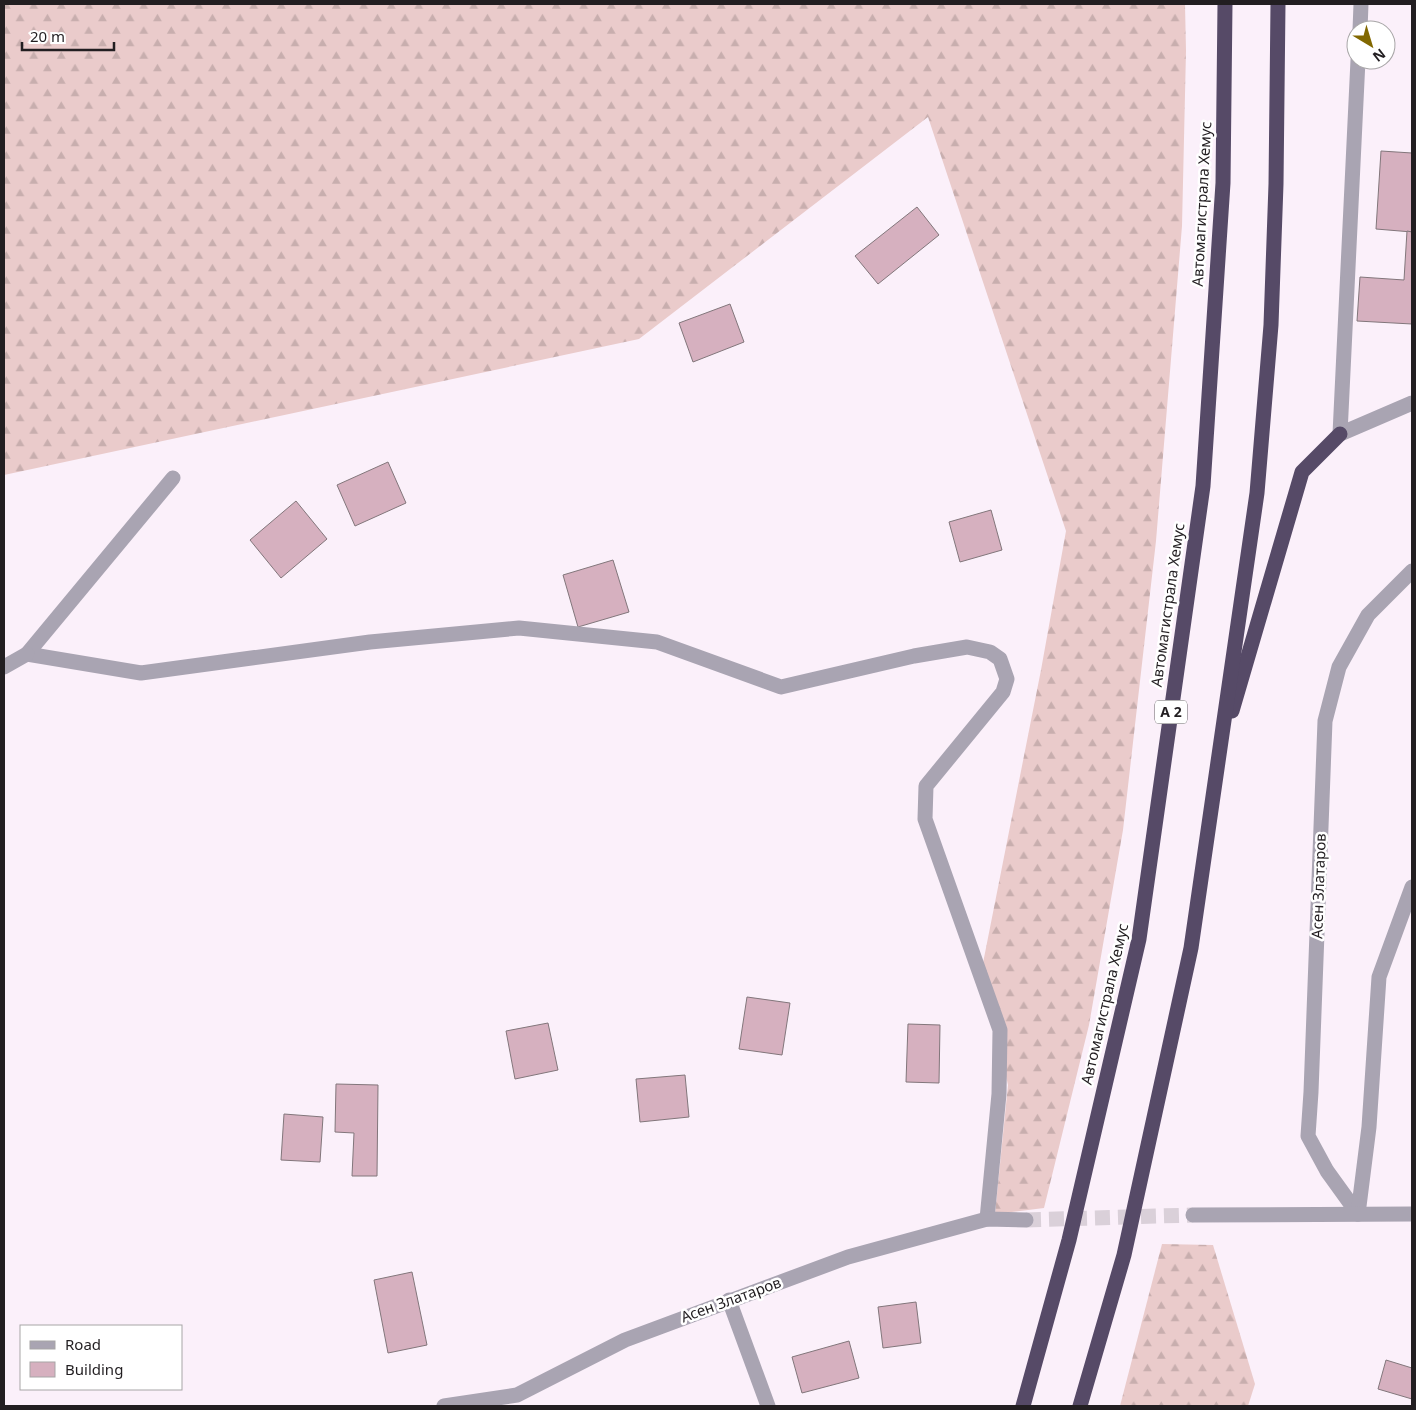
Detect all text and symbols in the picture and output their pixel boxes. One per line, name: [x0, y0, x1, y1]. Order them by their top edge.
scale bar: [22, 20, 115, 52]
north arrow: [1346, 20, 1396, 70]
text: 20 m: [30, 26, 65, 46]
text: N: [1369, 45, 1390, 67]
street label: Автомагистрала Хемус: [1187, 121, 1215, 287]
street label: Автомагистрала Хемус: [1146, 522, 1188, 688]
road number: A 2: [1155, 700, 1187, 724]
street label: Асен Златаров: [1306, 833, 1330, 939]
street label: Автомагистрала Хемус: [1076, 921, 1132, 1086]
street label: Асен Златаров: [678, 1272, 784, 1326]
legend: [20, 1325, 182, 1390]
text: Road: [65, 1334, 101, 1354]
text: Building: [65, 1359, 123, 1379]

